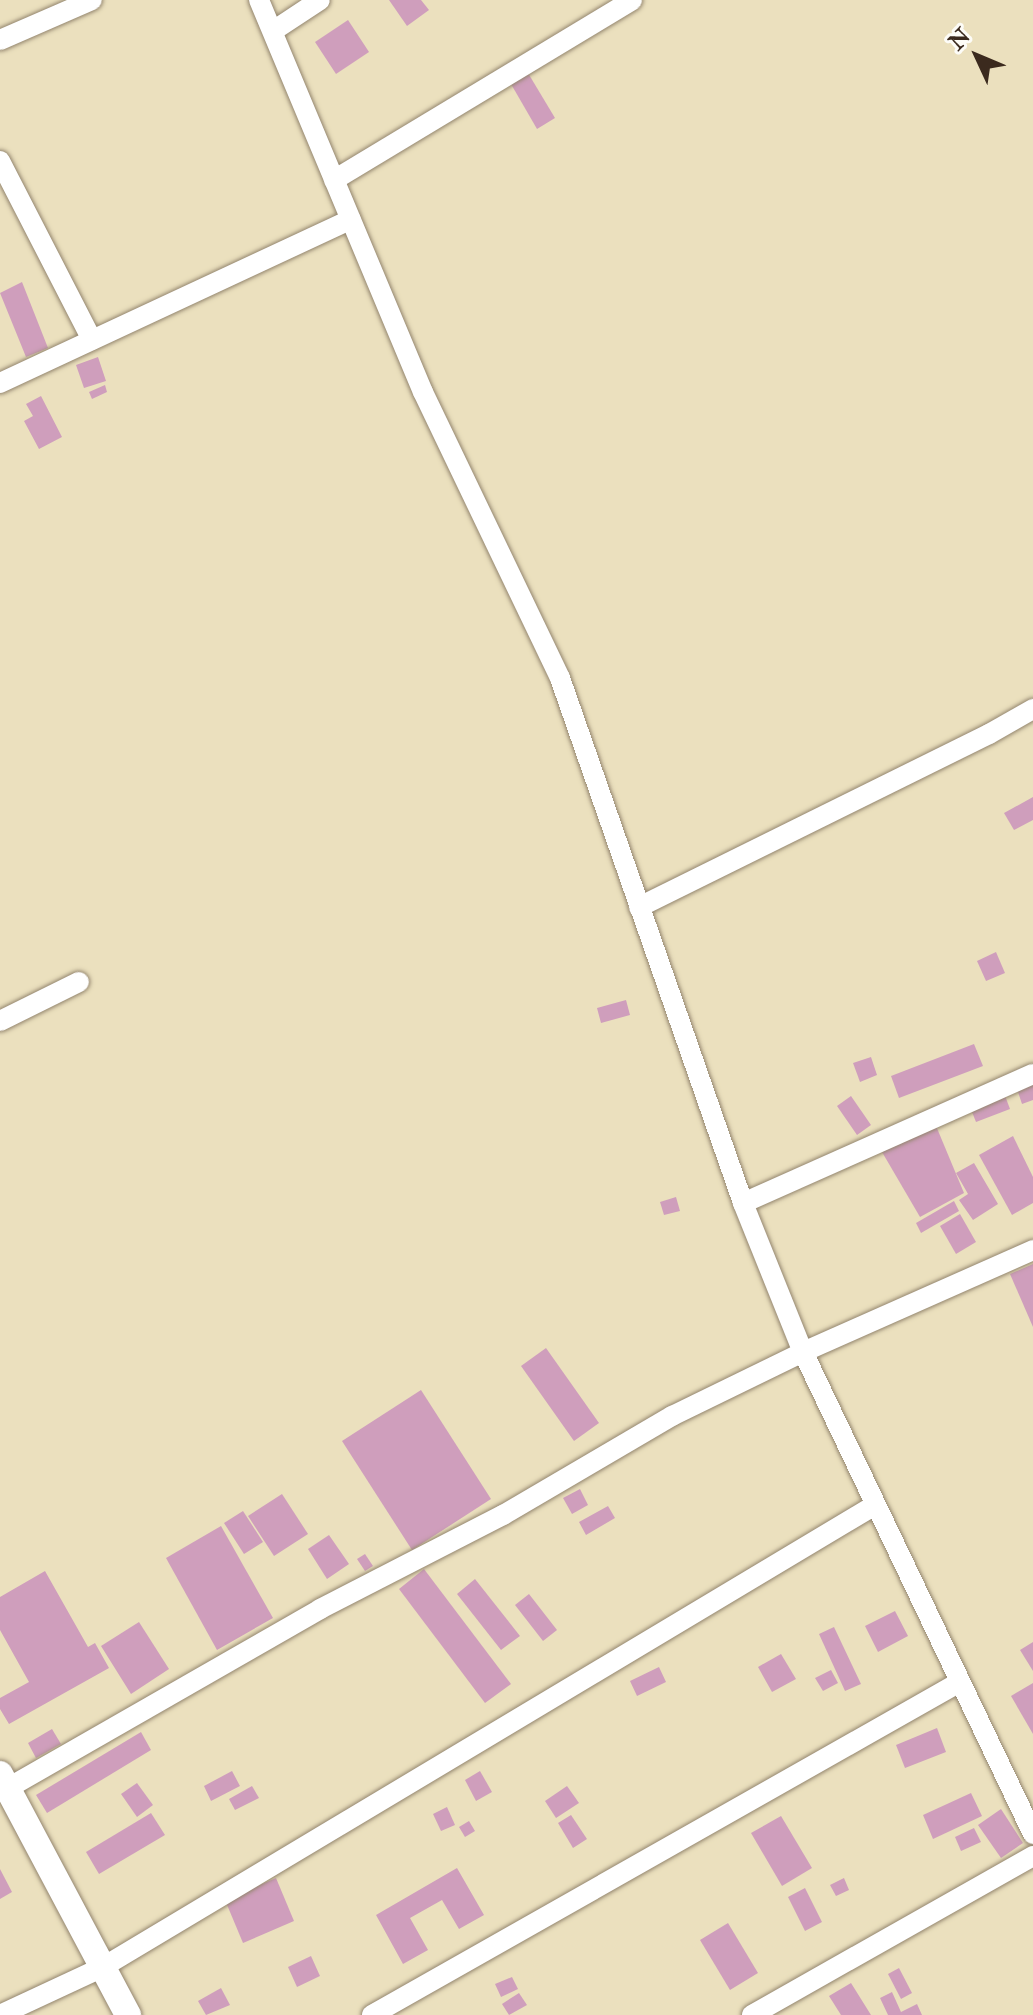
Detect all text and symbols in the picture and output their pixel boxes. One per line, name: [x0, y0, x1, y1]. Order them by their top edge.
north arrow: [937, 16, 1017, 96]
text: N: [943, 23, 977, 56]

